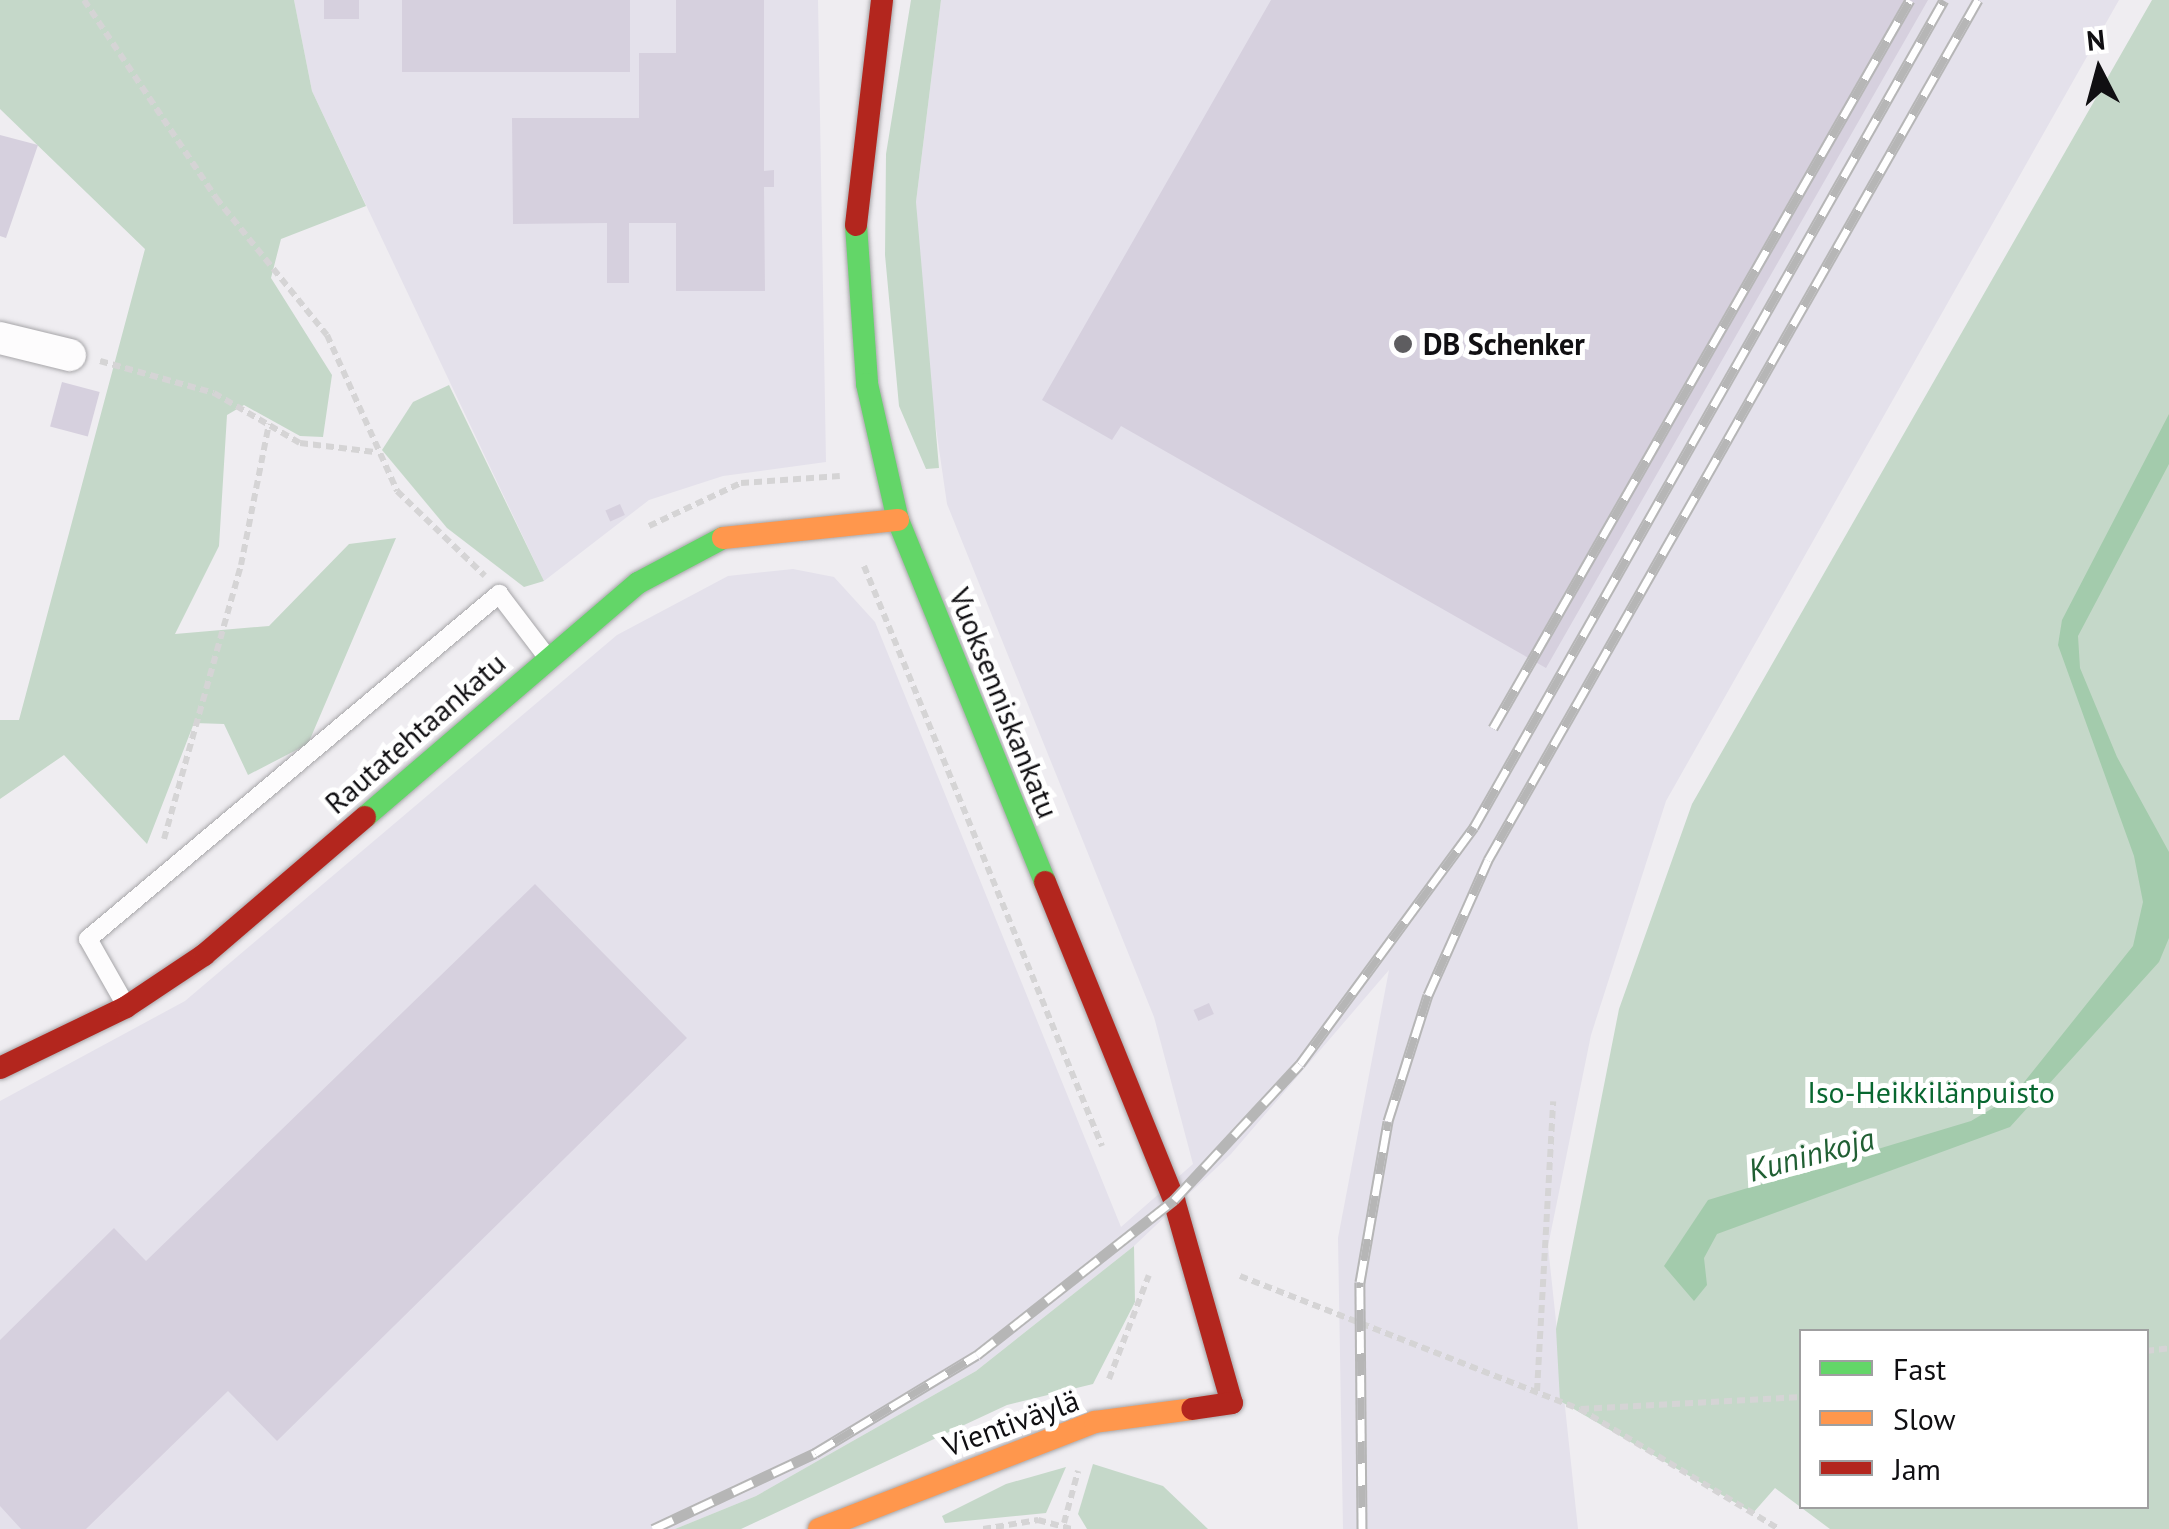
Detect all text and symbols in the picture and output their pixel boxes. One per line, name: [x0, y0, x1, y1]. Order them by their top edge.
north arrow: [2049, 20, 2149, 120]
text: N: [2085, 20, 2107, 59]
place label: DB Schenker: [1423, 326, 1585, 362]
marker: DB Schenker: [1392, 333, 1414, 355]
street label: Vuoksenniskankatu: [941, 583, 1067, 823]
street label: Rautatehtaankatu: [318, 645, 512, 821]
park label: Iso-Heikkilänpuisto: [1807, 1074, 2055, 1110]
water label: Kuninkoja: [1744, 1119, 1878, 1189]
legend: [1799, 1329, 2149, 1509]
text: Fast: [1893, 1349, 1946, 1388]
street label: Vientiväylä: [938, 1382, 1084, 1464]
text: Slow: [1893, 1399, 1956, 1438]
text: Jam: [1893, 1449, 1941, 1488]

